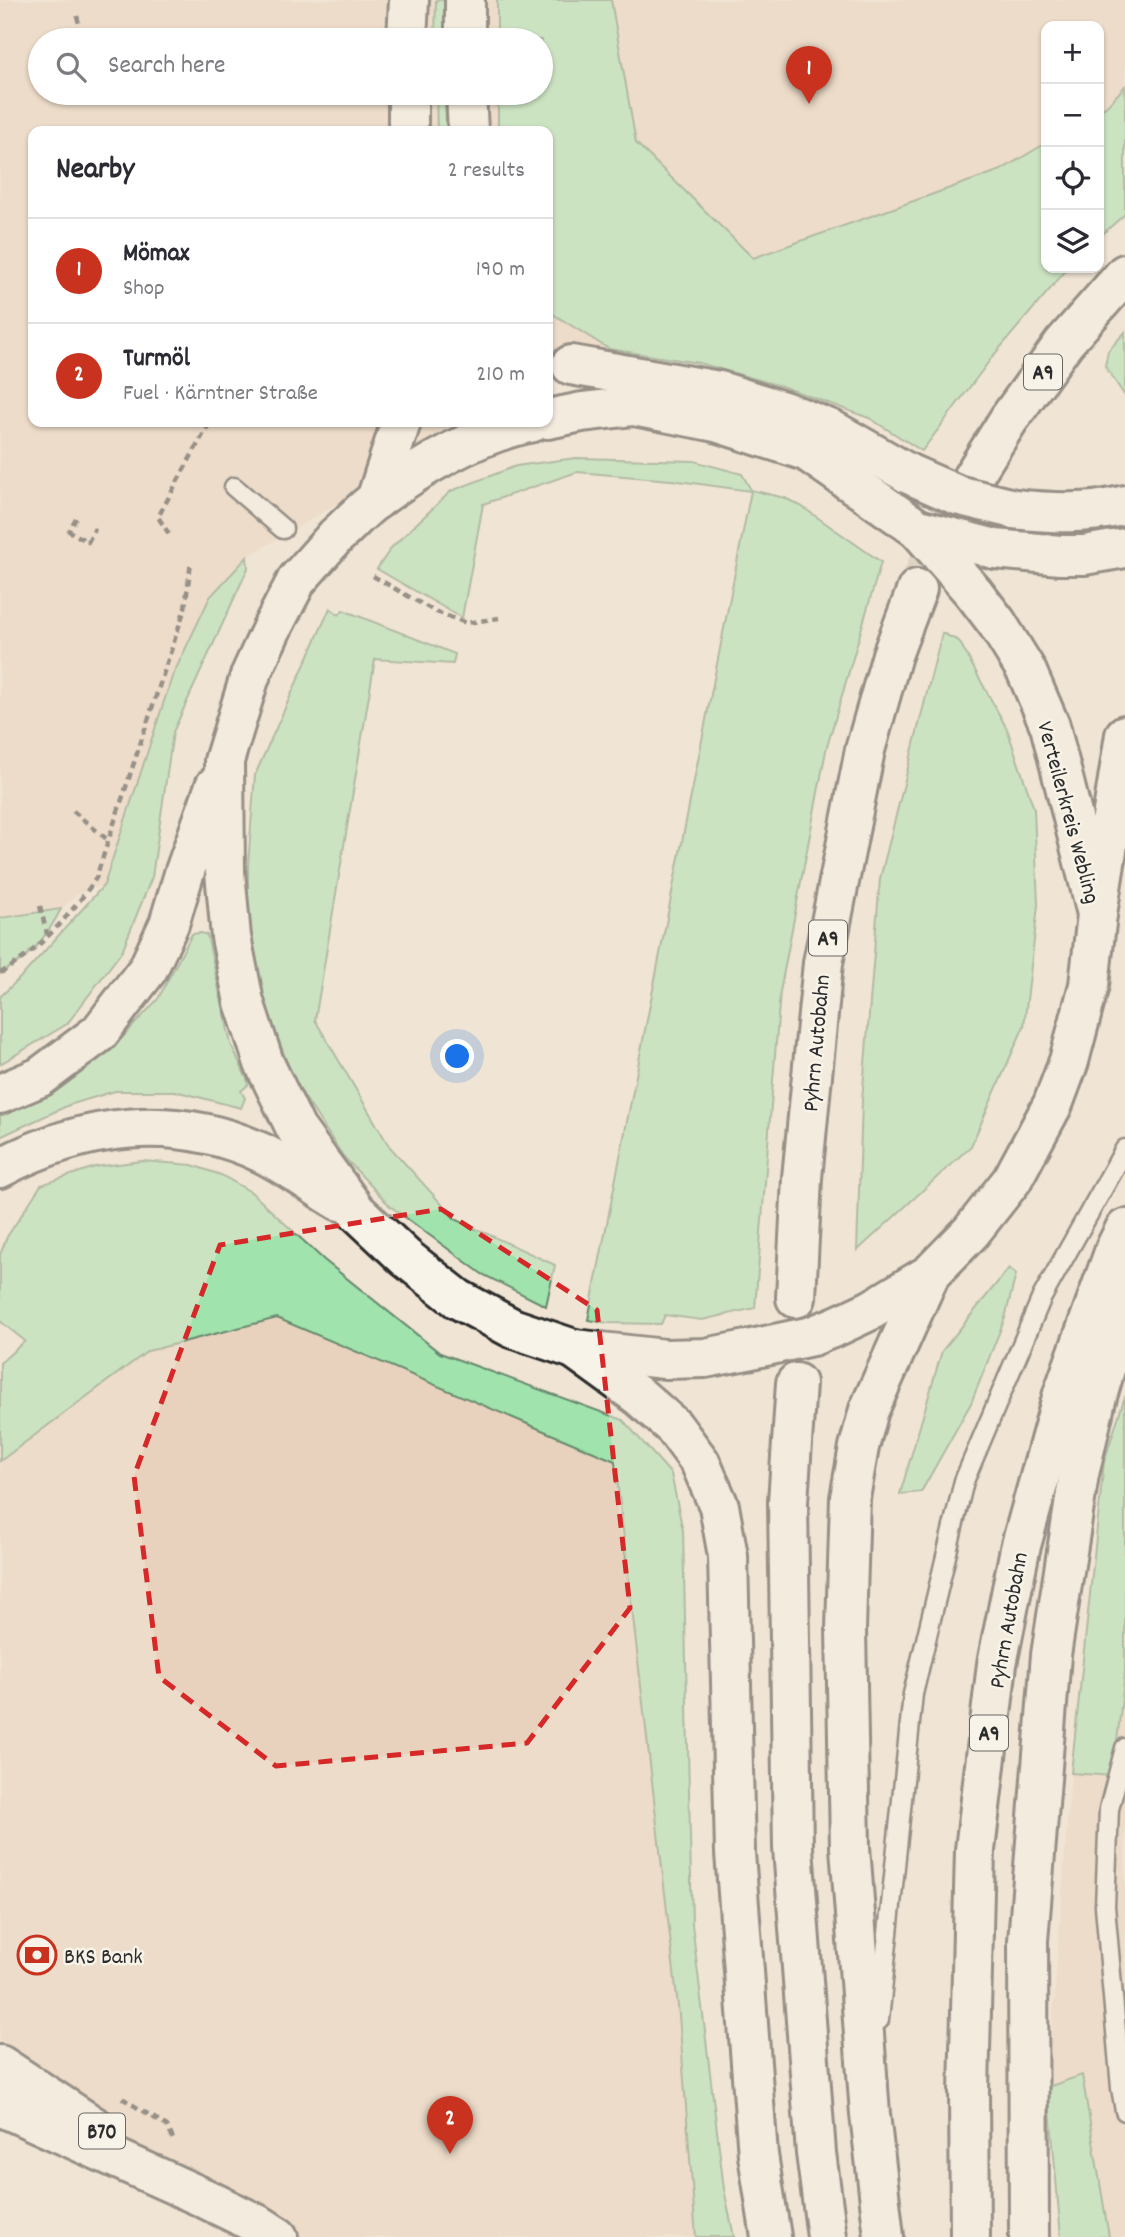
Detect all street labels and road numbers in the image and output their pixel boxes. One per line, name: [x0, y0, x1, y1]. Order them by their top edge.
road number: A9: [1024, 354, 1062, 390]
street label: Verteilerkreis Webling: [1026, 718, 1107, 908]
road number: A9: [809, 920, 847, 956]
street label: Pyhrn Autobahn: [796, 973, 841, 1113]
street label: Pyhrn Autobahn: [982, 1550, 1039, 1691]
road number: A9: [970, 1716, 1008, 1750]
road number: B70: [79, 2114, 125, 2148]

